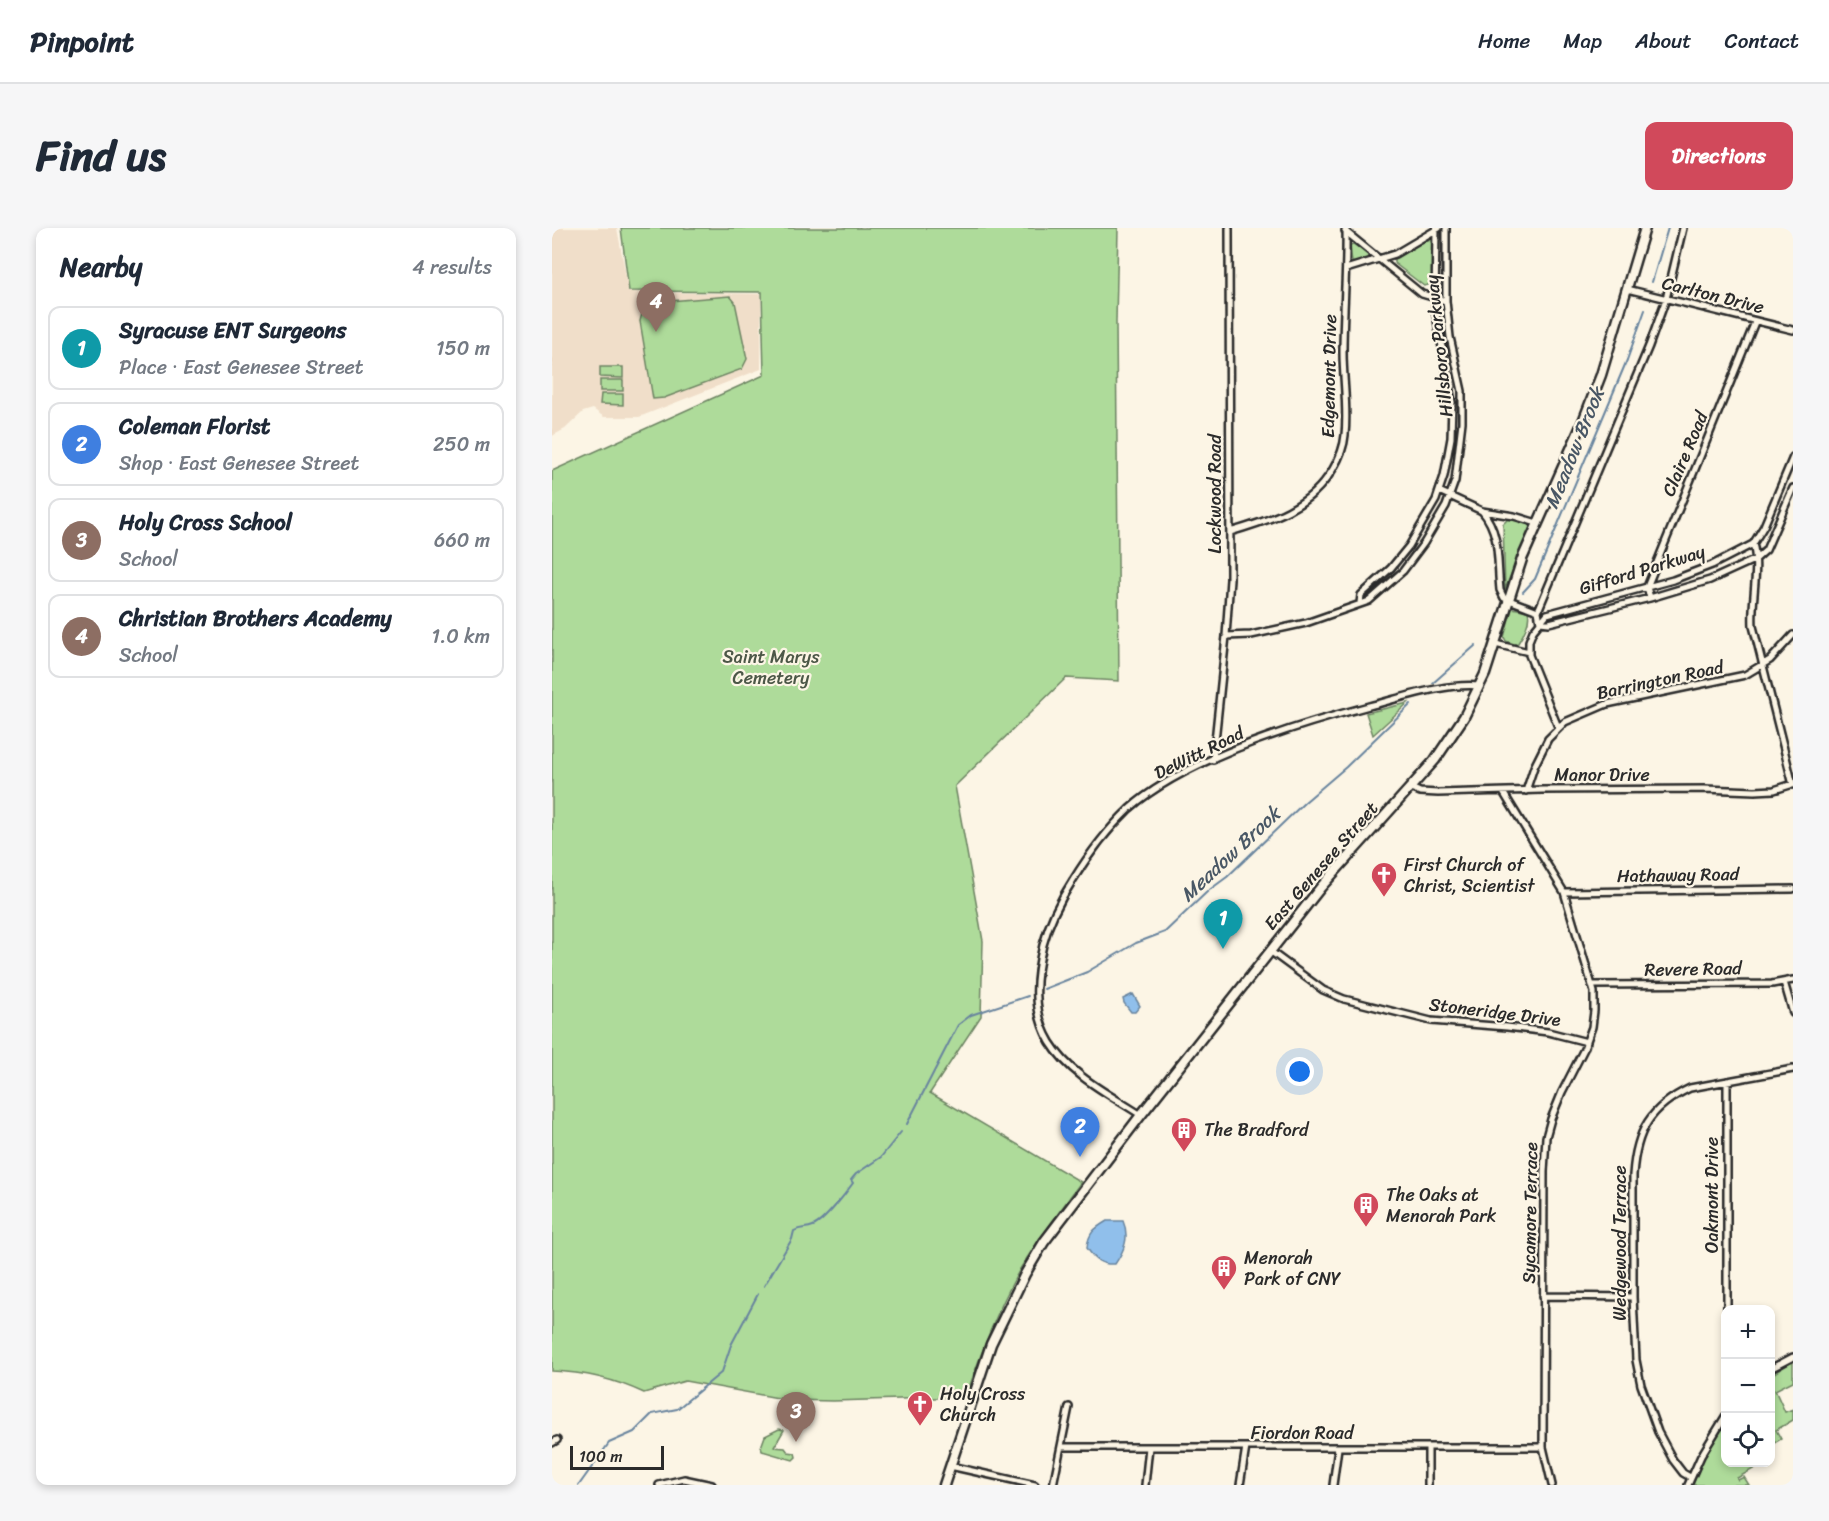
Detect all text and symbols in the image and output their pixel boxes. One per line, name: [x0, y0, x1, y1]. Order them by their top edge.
text: Pinpoint: [30, 17, 134, 66]
text: Home: [1478, 22, 1530, 60]
text: Map: [1563, 22, 1602, 60]
text: About: [1635, 22, 1692, 60]
text: Contact: [1725, 22, 1799, 60]
text: Find us: [36, 119, 166, 193]
button: Directions: [1645, 122, 1793, 190]
text: Nearby: [60, 244, 142, 290]
text: 4 results: [412, 250, 492, 285]
street label: Carlton Drive: [1659, 267, 1767, 323]
street label: Hillsboro Parkway: [1416, 272, 1462, 419]
pin: 4: [636, 282, 676, 332]
text: Syracuse ENT Surgeons: [119, 311, 346, 350]
street label: Edgemont Drive: [1312, 314, 1346, 438]
text: 1: [77, 331, 86, 366]
text: 150 m: [436, 331, 490, 366]
text: Place · East Genesee Street: [119, 350, 364, 385]
water label: Meadow Brook: [1534, 380, 1616, 514]
street label: Claire Road: [1653, 405, 1718, 502]
text: Coleman Florist: [119, 407, 270, 446]
text: 2: [76, 427, 87, 462]
text: 250 m: [433, 427, 490, 462]
street label: Lockwood Road: [1199, 433, 1231, 554]
text: Shop · East Genesee Street: [119, 446, 359, 481]
text: Holy Cross School: [119, 503, 292, 542]
text: 3: [76, 523, 87, 558]
text: 660 m: [434, 523, 490, 558]
street label: Gifford Parkway: [1575, 535, 1710, 604]
text: School: [119, 542, 178, 577]
text: Christian Brothers Academy: [119, 599, 392, 638]
text: 4: [75, 619, 88, 654]
text: 1.0 km: [432, 619, 490, 654]
text: School: [119, 638, 178, 673]
park label: Saint Marys Cemetery: [723, 641, 820, 694]
street label: Barrington Road: [1594, 651, 1728, 709]
street label: DeWitt Road: [1148, 717, 1251, 789]
street label: Manor Drive: [1554, 759, 1650, 791]
street label: East Genesee Street: [1256, 794, 1386, 938]
water label: Meadow Brook: [1172, 796, 1291, 911]
place label: First Church of Christ, Scientist: [1404, 849, 1535, 902]
street label: Hathaway Road: [1617, 858, 1741, 892]
church icon: First Church of Christ, Scientist: [1369, 860, 1399, 898]
pin: 1: [1204, 900, 1242, 949]
street label: Revere Road: [1644, 952, 1743, 986]
street label: Stoneridge Drive: [1427, 988, 1563, 1036]
your location: [1285, 1057, 1314, 1086]
pin: 2: [1060, 1108, 1100, 1157]
place label: The Bradford: [1204, 1114, 1310, 1146]
building icon: The Bradford: [1169, 1115, 1199, 1153]
street label: Oakmont Drive: [1696, 1137, 1728, 1253]
street label: Sycamore Terrace: [1513, 1142, 1547, 1284]
street label: Wedgewood Terrace: [1604, 1165, 1636, 1321]
place label: The Oaks at Menorah Park: [1386, 1179, 1497, 1232]
building icon: The Oaks at Menorah Park: [1351, 1190, 1381, 1228]
place label: Menorah Park of CNY: [1244, 1242, 1342, 1295]
building icon: Menorah Park of CNY: [1209, 1253, 1239, 1291]
map controls: [1721, 1305, 1775, 1467]
button: +: [1721, 1305, 1775, 1359]
button: −: [1721, 1359, 1775, 1413]
place label: Holy Cross Church: [940, 1378, 1026, 1431]
church icon: Holy Cross Church: [905, 1389, 935, 1427]
pin: 3: [776, 1392, 816, 1442]
button: locate: [1721, 1413, 1775, 1467]
street label: Fiordon Road: [1251, 1417, 1355, 1449]
text: 100 m: [579, 1442, 623, 1471]
scale bar: [570, 1443, 664, 1470]

